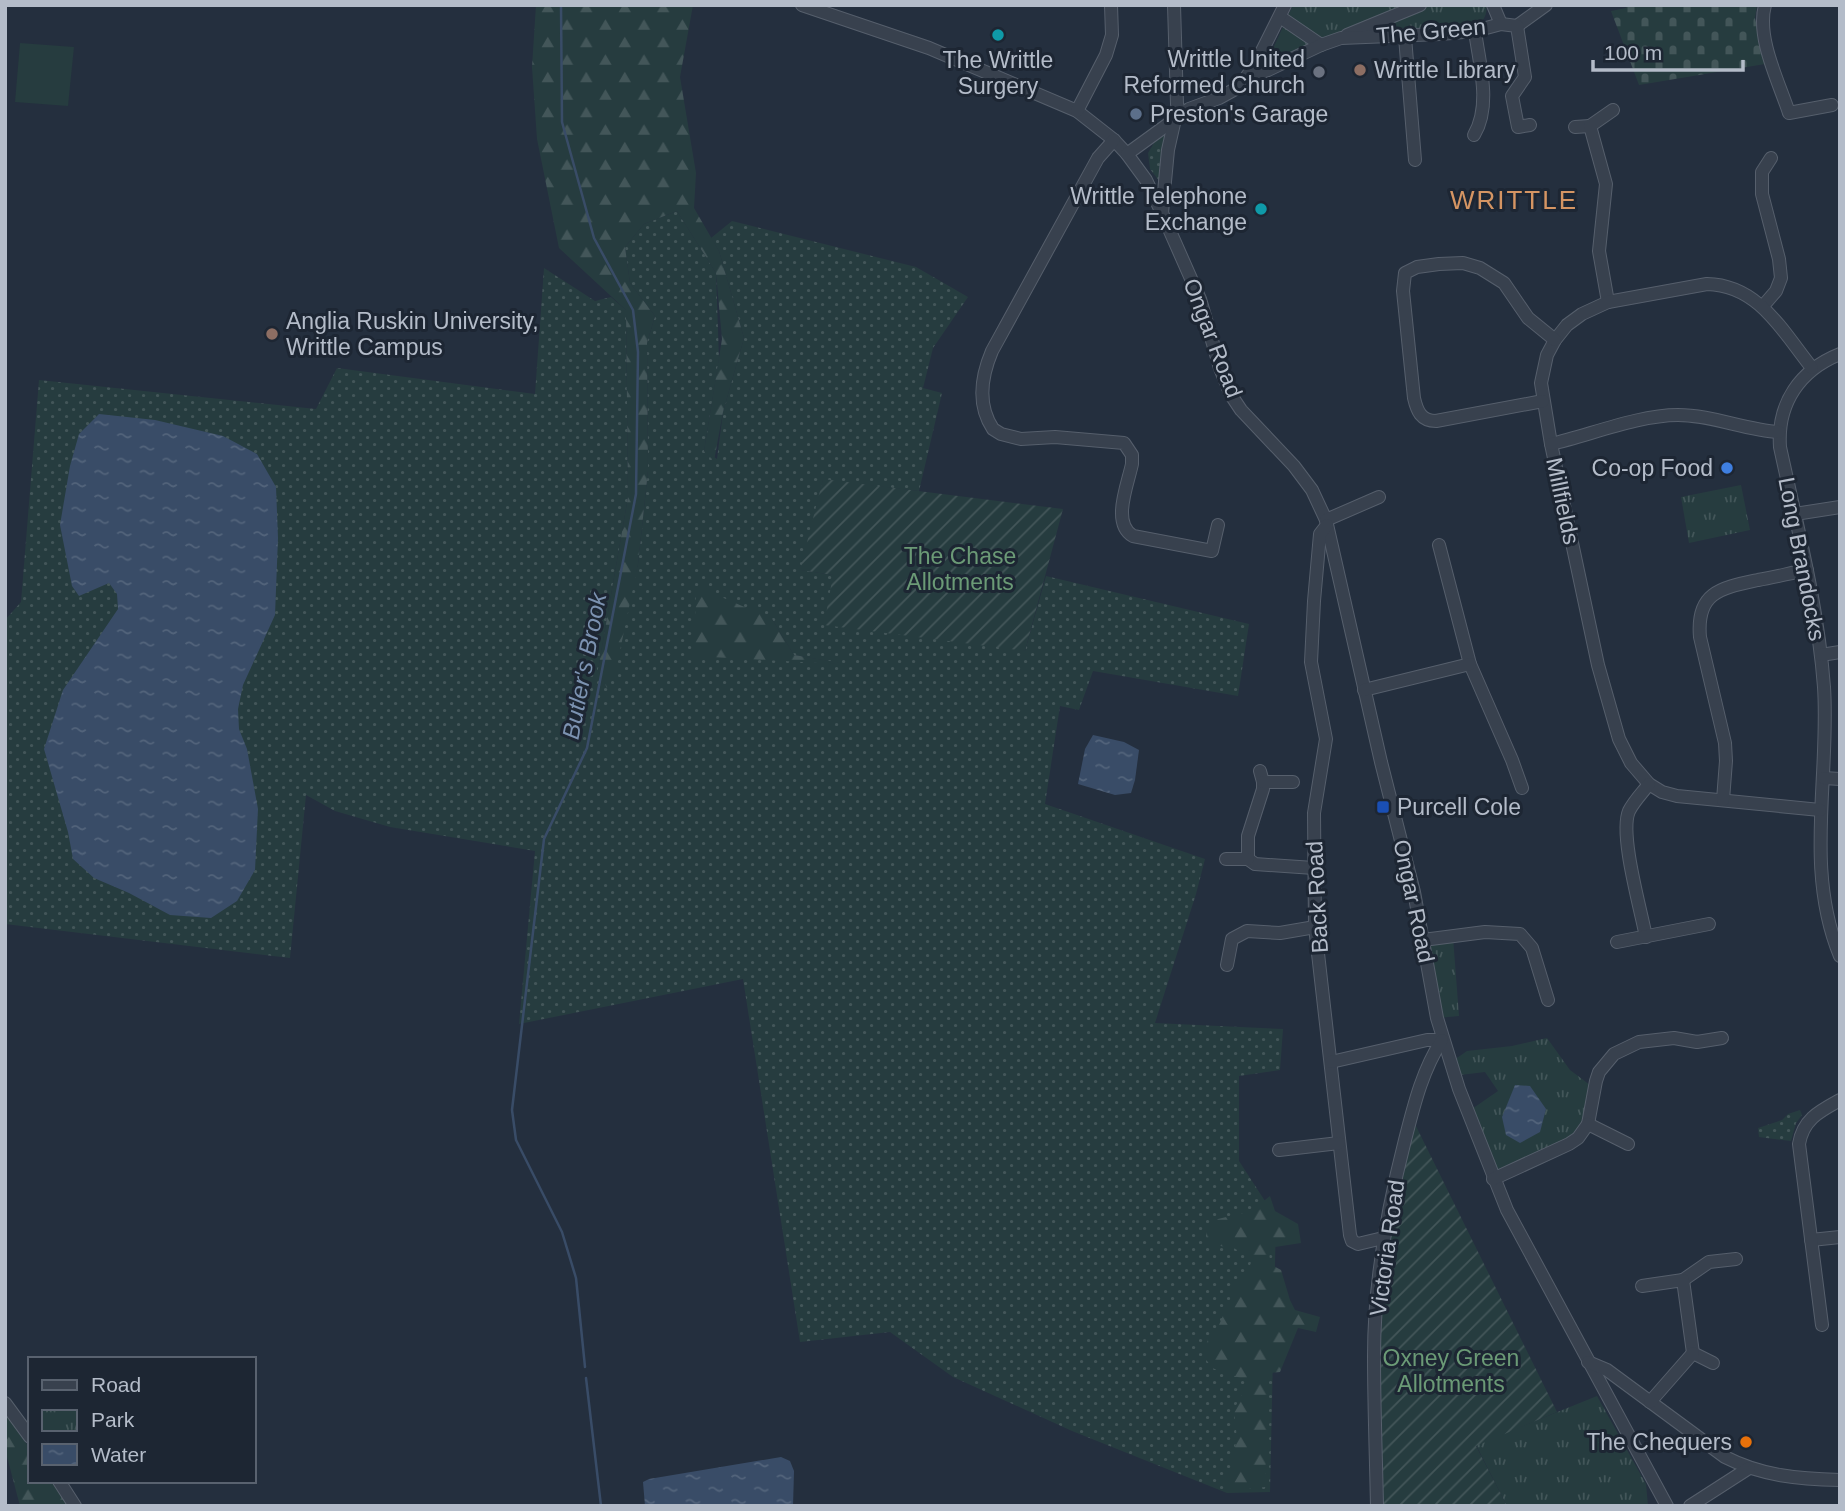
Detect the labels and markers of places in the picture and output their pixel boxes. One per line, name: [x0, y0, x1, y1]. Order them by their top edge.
marker: The Writtle Surgery: [990, 27, 1006, 43]
place label: Writtle United Reformed Church: [1123, 46, 1305, 98]
place label: The Writtle Surgery: [943, 47, 1053, 99]
place label: Writtle Library: [1374, 57, 1516, 83]
marker: Writtle Library: [1352, 62, 1368, 78]
marker: Writtle United Reformed Church: [1311, 64, 1327, 80]
place label: Preston's Garage: [1150, 101, 1328, 127]
marker: Preston's Garage: [1128, 106, 1144, 122]
place label: Writtle Telephone Exchange: [1070, 183, 1247, 235]
marker: Writtle Telephone Exchange: [1253, 201, 1269, 217]
place label: Anglia Ruskin University, Writtle Campus: [286, 308, 539, 360]
marker: Anglia Ruskin University, Writtle Campus: [264, 326, 280, 342]
place label: Co-op Food: [1592, 455, 1713, 481]
marker: Co-op Food: [1719, 460, 1735, 476]
place label: Purcell Cole: [1397, 794, 1521, 820]
marker: Purcell Cole: [1375, 799, 1391, 815]
place label: The Chequers: [1586, 1429, 1732, 1455]
marker: The Chequers: [1738, 1434, 1754, 1450]

